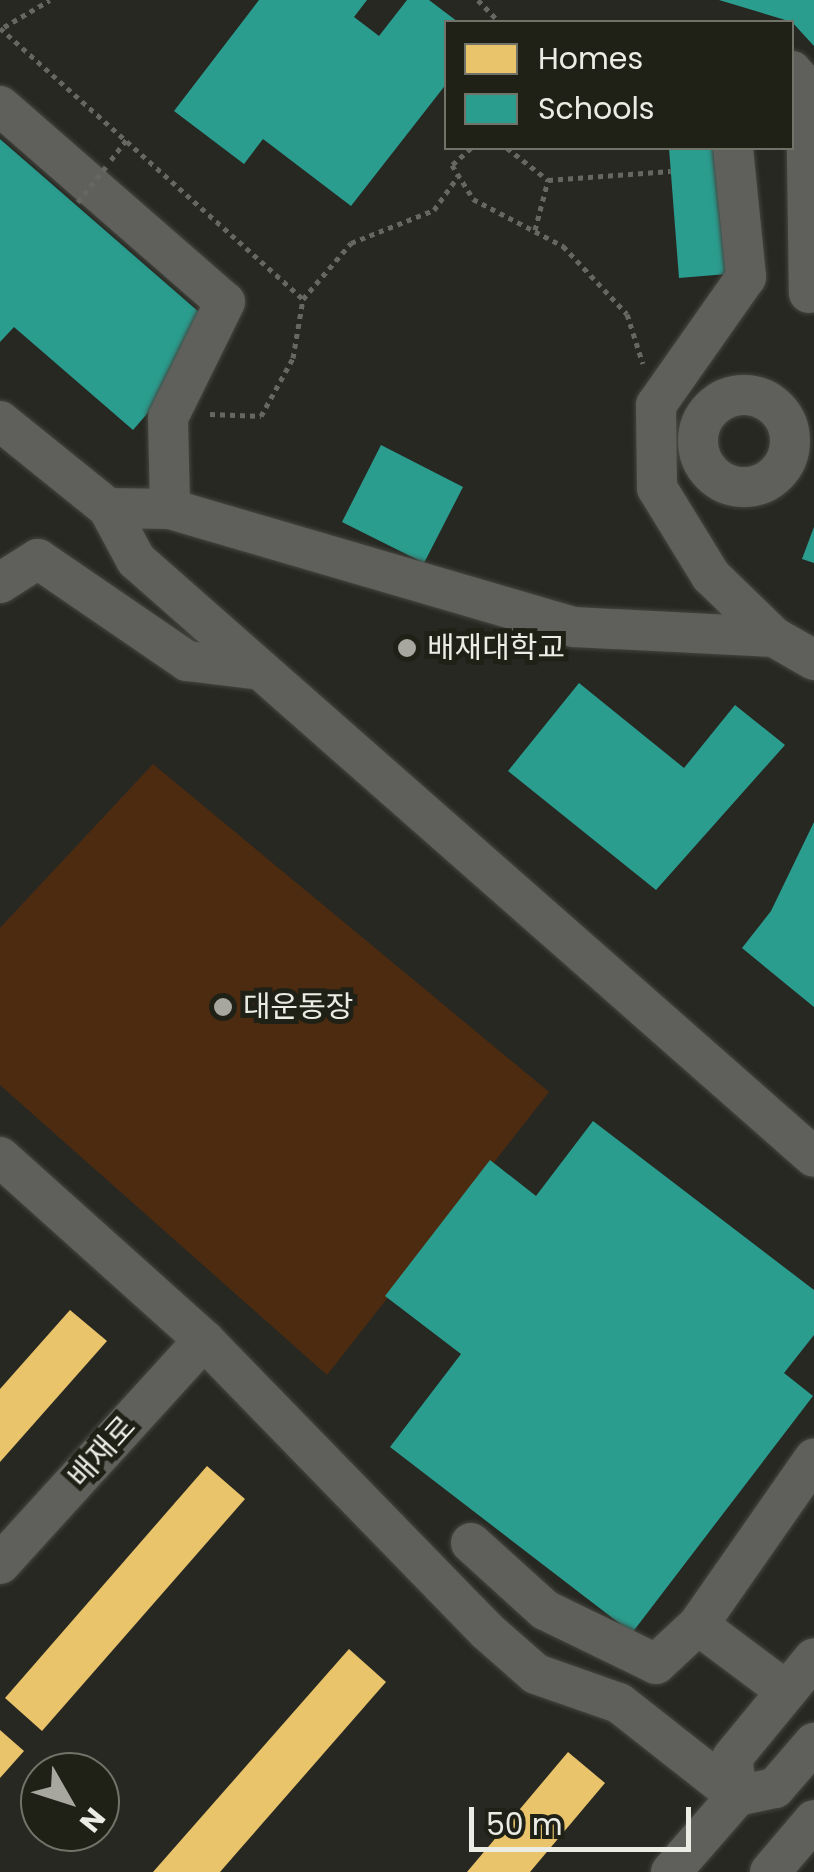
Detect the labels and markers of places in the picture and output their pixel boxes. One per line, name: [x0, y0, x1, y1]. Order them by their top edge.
place label: 배재대학교: [427, 630, 565, 666]
marker: 배재대학교: [396, 637, 418, 659]
place label: 대운동장: [243, 989, 353, 1025]
marker: 대운동장: [212, 996, 234, 1018]

